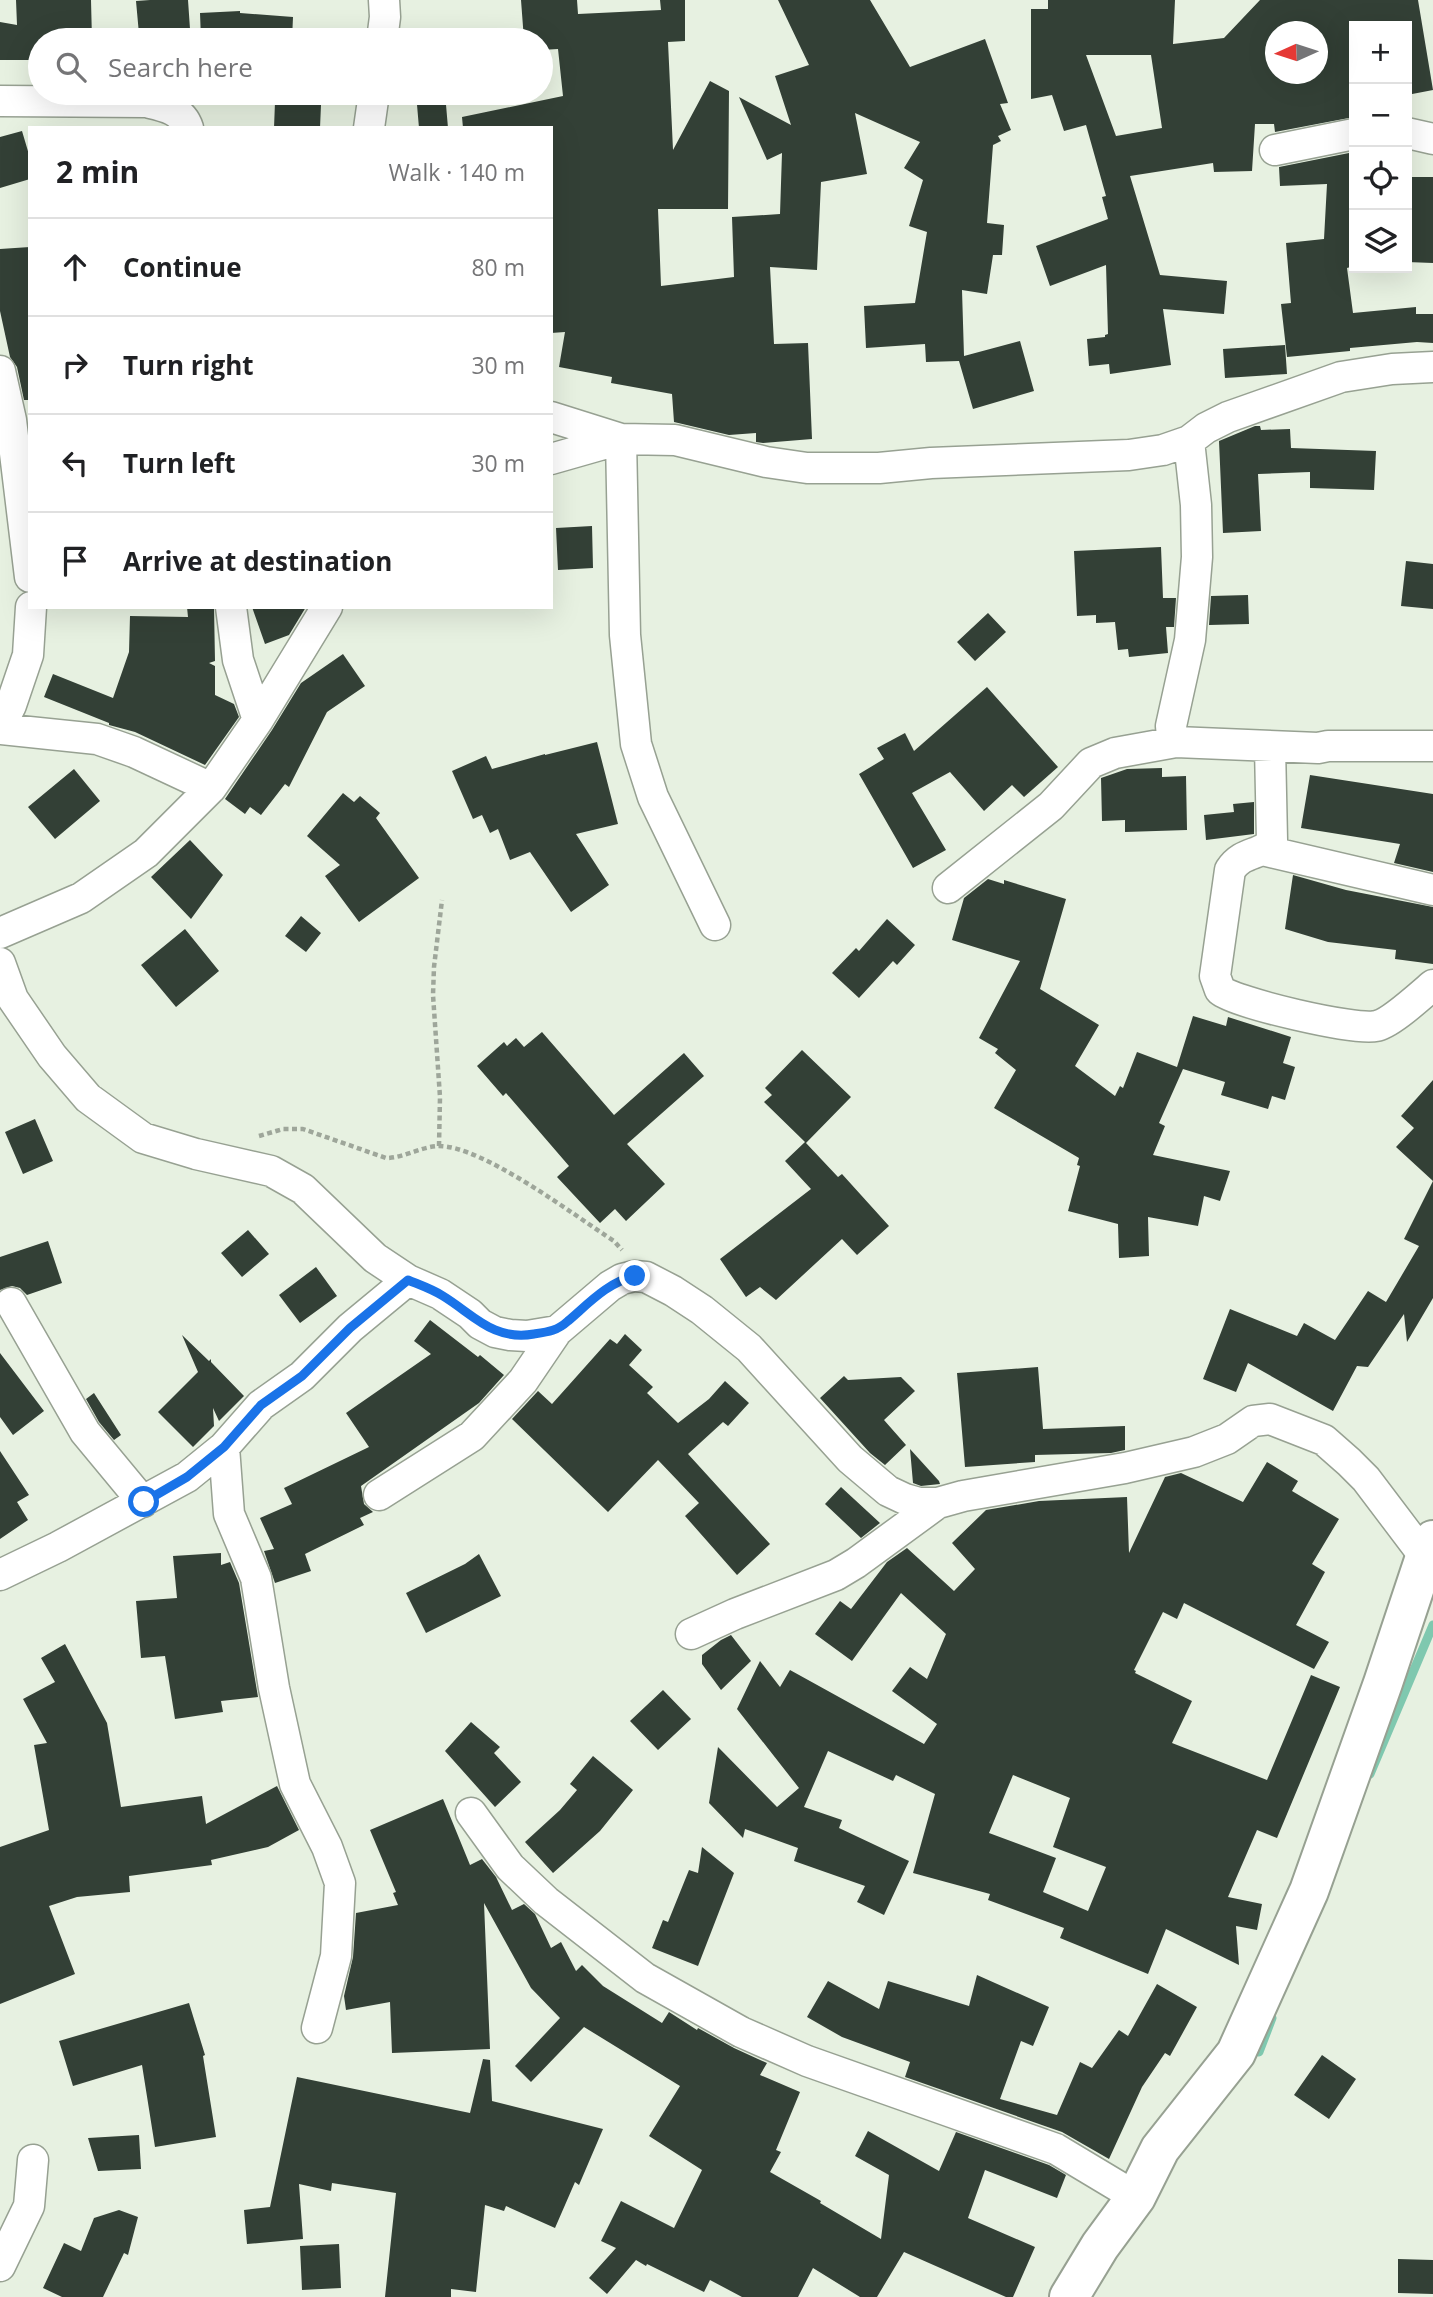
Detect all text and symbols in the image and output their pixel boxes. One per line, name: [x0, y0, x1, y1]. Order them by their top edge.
north arrow: [1265, 21, 1328, 84]
map controls: [1349, 21, 1412, 273]
button: +: [1349, 21, 1412, 84]
search box: [28, 28, 553, 105]
icon: search: [52, 48, 90, 86]
text: Search here: [108, 49, 253, 85]
button: −: [1349, 84, 1412, 147]
button: locate: [1349, 147, 1412, 210]
text: 2 min: [56, 151, 139, 192]
text: Walk · 140 m: [388, 156, 525, 188]
button: layers: [1349, 210, 1412, 273]
icon: ahead: [56, 248, 94, 286]
text: Continue: [123, 249, 242, 285]
text: 80 m: [471, 251, 525, 283]
icon: right: [56, 346, 94, 384]
text: Turn right: [123, 347, 254, 383]
text: 30 m: [471, 349, 525, 381]
icon: left: [56, 444, 94, 482]
text: Turn left: [123, 445, 235, 481]
text: 30 m: [471, 447, 525, 479]
icon: arrive: [56, 542, 94, 580]
text: Arrive at destination: [123, 543, 392, 579]
route end: [619, 1260, 650, 1291]
route start: [128, 1486, 159, 1517]

